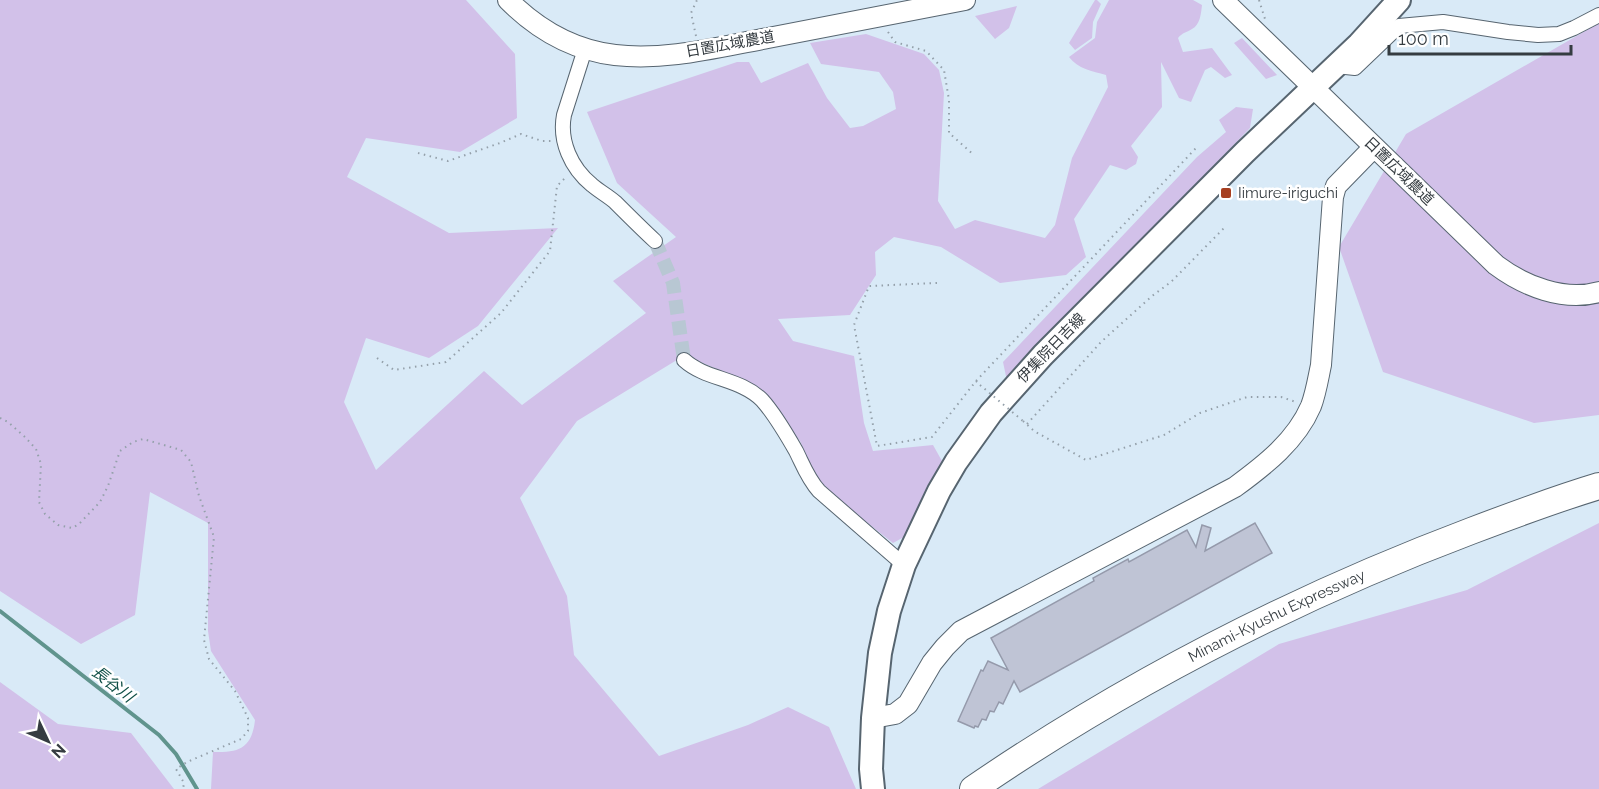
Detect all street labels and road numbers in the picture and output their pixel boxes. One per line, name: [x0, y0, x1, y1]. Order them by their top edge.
street label: 日置広域農道: [684, 27, 776, 61]
street label: 日置広域農道: [1360, 133, 1438, 209]
street label: 伊集院日吉線: [1013, 309, 1089, 387]
street label: Minami-Kyushu Expressway: [1185, 566, 1368, 666]

